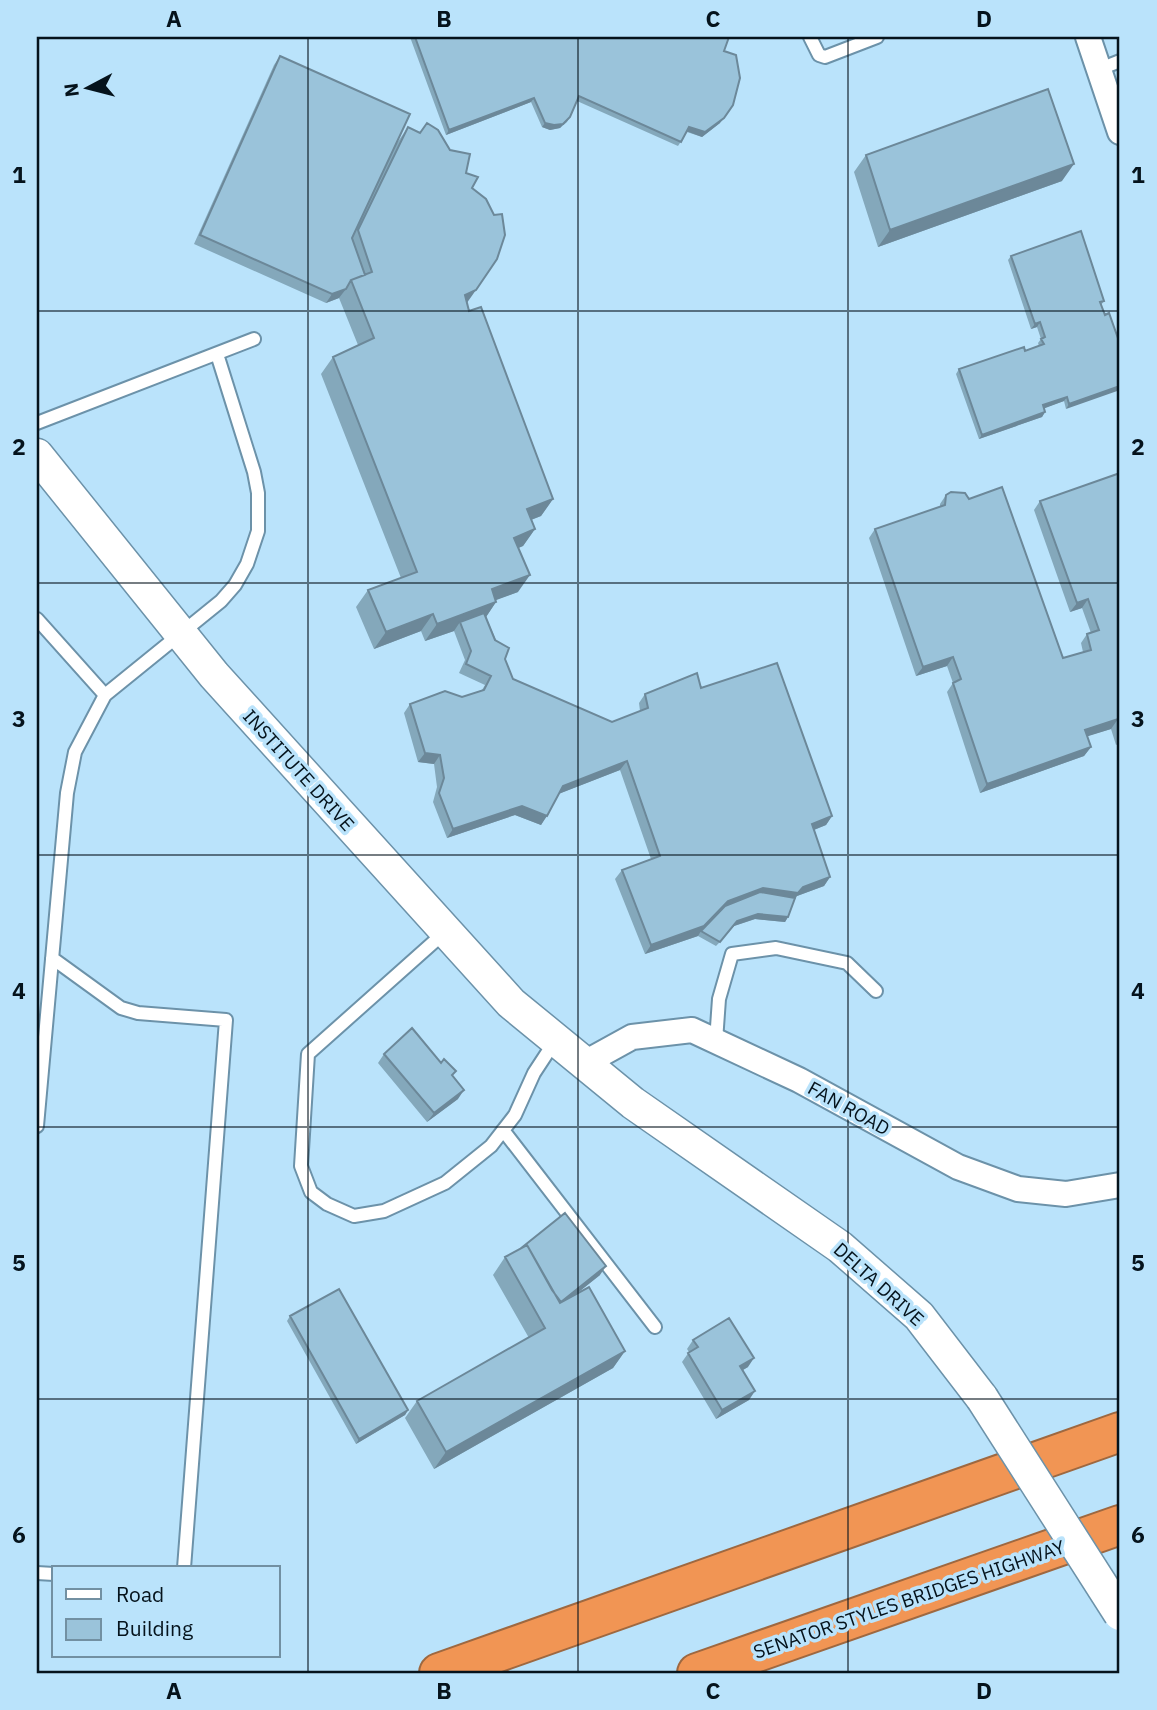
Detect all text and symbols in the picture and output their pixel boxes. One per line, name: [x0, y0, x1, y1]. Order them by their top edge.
text: A: [166, 3, 182, 33]
text: B: [436, 3, 452, 33]
text: C: [706, 3, 721, 33]
text: D: [976, 3, 992, 33]
north arrow: [52, 52, 122, 122]
text: N: [58, 82, 84, 98]
text: 1: [12, 159, 26, 189]
text: 1: [1131, 159, 1145, 189]
text: 2: [12, 431, 26, 461]
text: 2: [1131, 431, 1145, 461]
text: 3: [12, 703, 26, 733]
text: 3: [1131, 703, 1145, 733]
street label: INSTITUTE DRIVE: [238, 704, 360, 836]
text: 4: [12, 975, 26, 1005]
text: 4: [1131, 975, 1145, 1005]
street label: FAN ROAD: [804, 1076, 894, 1140]
street label: DELTA DRIVE: [829, 1237, 929, 1331]
text: 5: [12, 1247, 26, 1277]
text: 5: [1131, 1247, 1145, 1277]
text: 6: [12, 1519, 26, 1549]
text: 6: [1131, 1519, 1145, 1549]
street label: SENATOR STYLES BRIDGES HIGHWAY: [750, 1534, 1069, 1664]
legend: [52, 1566, 280, 1658]
text: Road: [116, 1580, 164, 1608]
text: Building: [116, 1614, 193, 1642]
text: A: [166, 1675, 182, 1705]
text: B: [436, 1675, 452, 1705]
text: C: [706, 1675, 721, 1705]
text: D: [976, 1675, 992, 1705]

